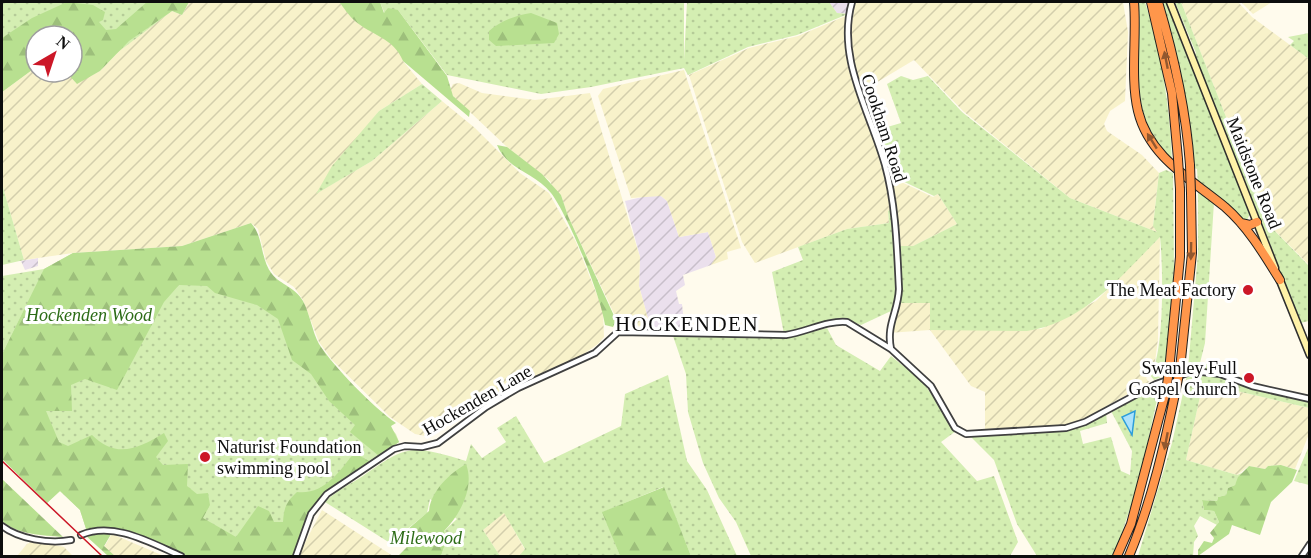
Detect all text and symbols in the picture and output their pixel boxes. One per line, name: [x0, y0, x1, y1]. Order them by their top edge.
north arrow: [24, 24, 84, 84]
text: N: [53, 32, 73, 53]
one-way arrow: [1161, 50, 1170, 69]
street label: Cookham Road: [857, 71, 911, 185]
street label: Maidstone Road: [1223, 114, 1285, 232]
one-way arrow: [1146, 133, 1157, 150]
one-way arrow: [1187, 242, 1196, 261]
place label: The Meat Factory: [1107, 280, 1236, 300]
marker: The Meat Factory: [1241, 283, 1255, 297]
park label: Hockenden Wood: [25, 305, 153, 325]
district label: HOCKENDEN: [615, 312, 759, 336]
place label: Swanley Full Gospel Church: [1129, 358, 1237, 399]
street label: Hockenden Lane: [419, 361, 535, 439]
marker: Swanley Full Gospel Church: [1242, 371, 1256, 385]
one-way arrow: [1160, 432, 1170, 451]
place label: Naturist Foundation swimming pool: [217, 437, 362, 478]
marker: Naturist Foundation swimming pool: [198, 450, 212, 464]
park label: Milewood: [389, 528, 463, 548]

